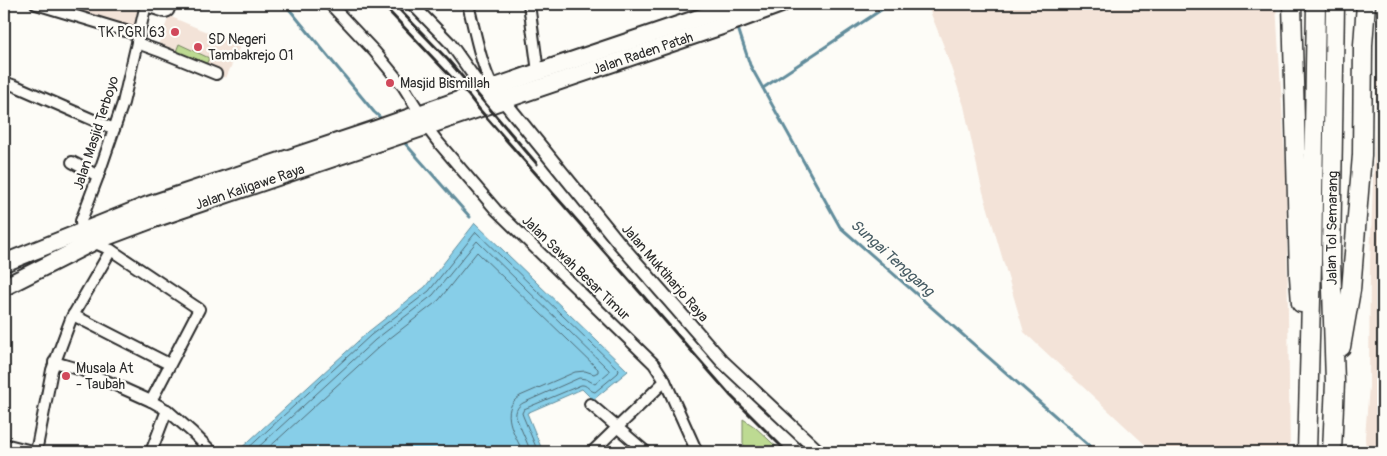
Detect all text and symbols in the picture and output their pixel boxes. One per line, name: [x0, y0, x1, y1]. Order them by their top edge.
place label: TK PGRI 63: [98, 24, 165, 41]
marker: TK PGRI 63: [169, 26, 181, 38]
street label: Jalan Raden Patah: [590, 28, 695, 78]
place label: SD Negeri Tambakrejo 01: [208, 31, 294, 64]
marker: SD Negeri Tambakrejo 01: [192, 41, 204, 53]
street label: Jalan Masjid Terboyo: [70, 73, 123, 192]
place label: Masjid Bismillah: [400, 75, 490, 92]
marker: Masjid Bismillah: [384, 77, 396, 89]
street label: Jalan Kaligawe Raya: [193, 160, 307, 213]
street label: Jalan Tol Semarang: [1322, 171, 1341, 286]
street label: Jalan Sawah Besar Timur: [518, 212, 634, 324]
water label: Sungai Tenggang: [846, 216, 939, 301]
street label: Jalan Muktiharjo Raya: [618, 221, 712, 325]
place label: Musala At - Taubah: [76, 360, 134, 393]
marker: Musala At - Taubah: [60, 370, 72, 382]

